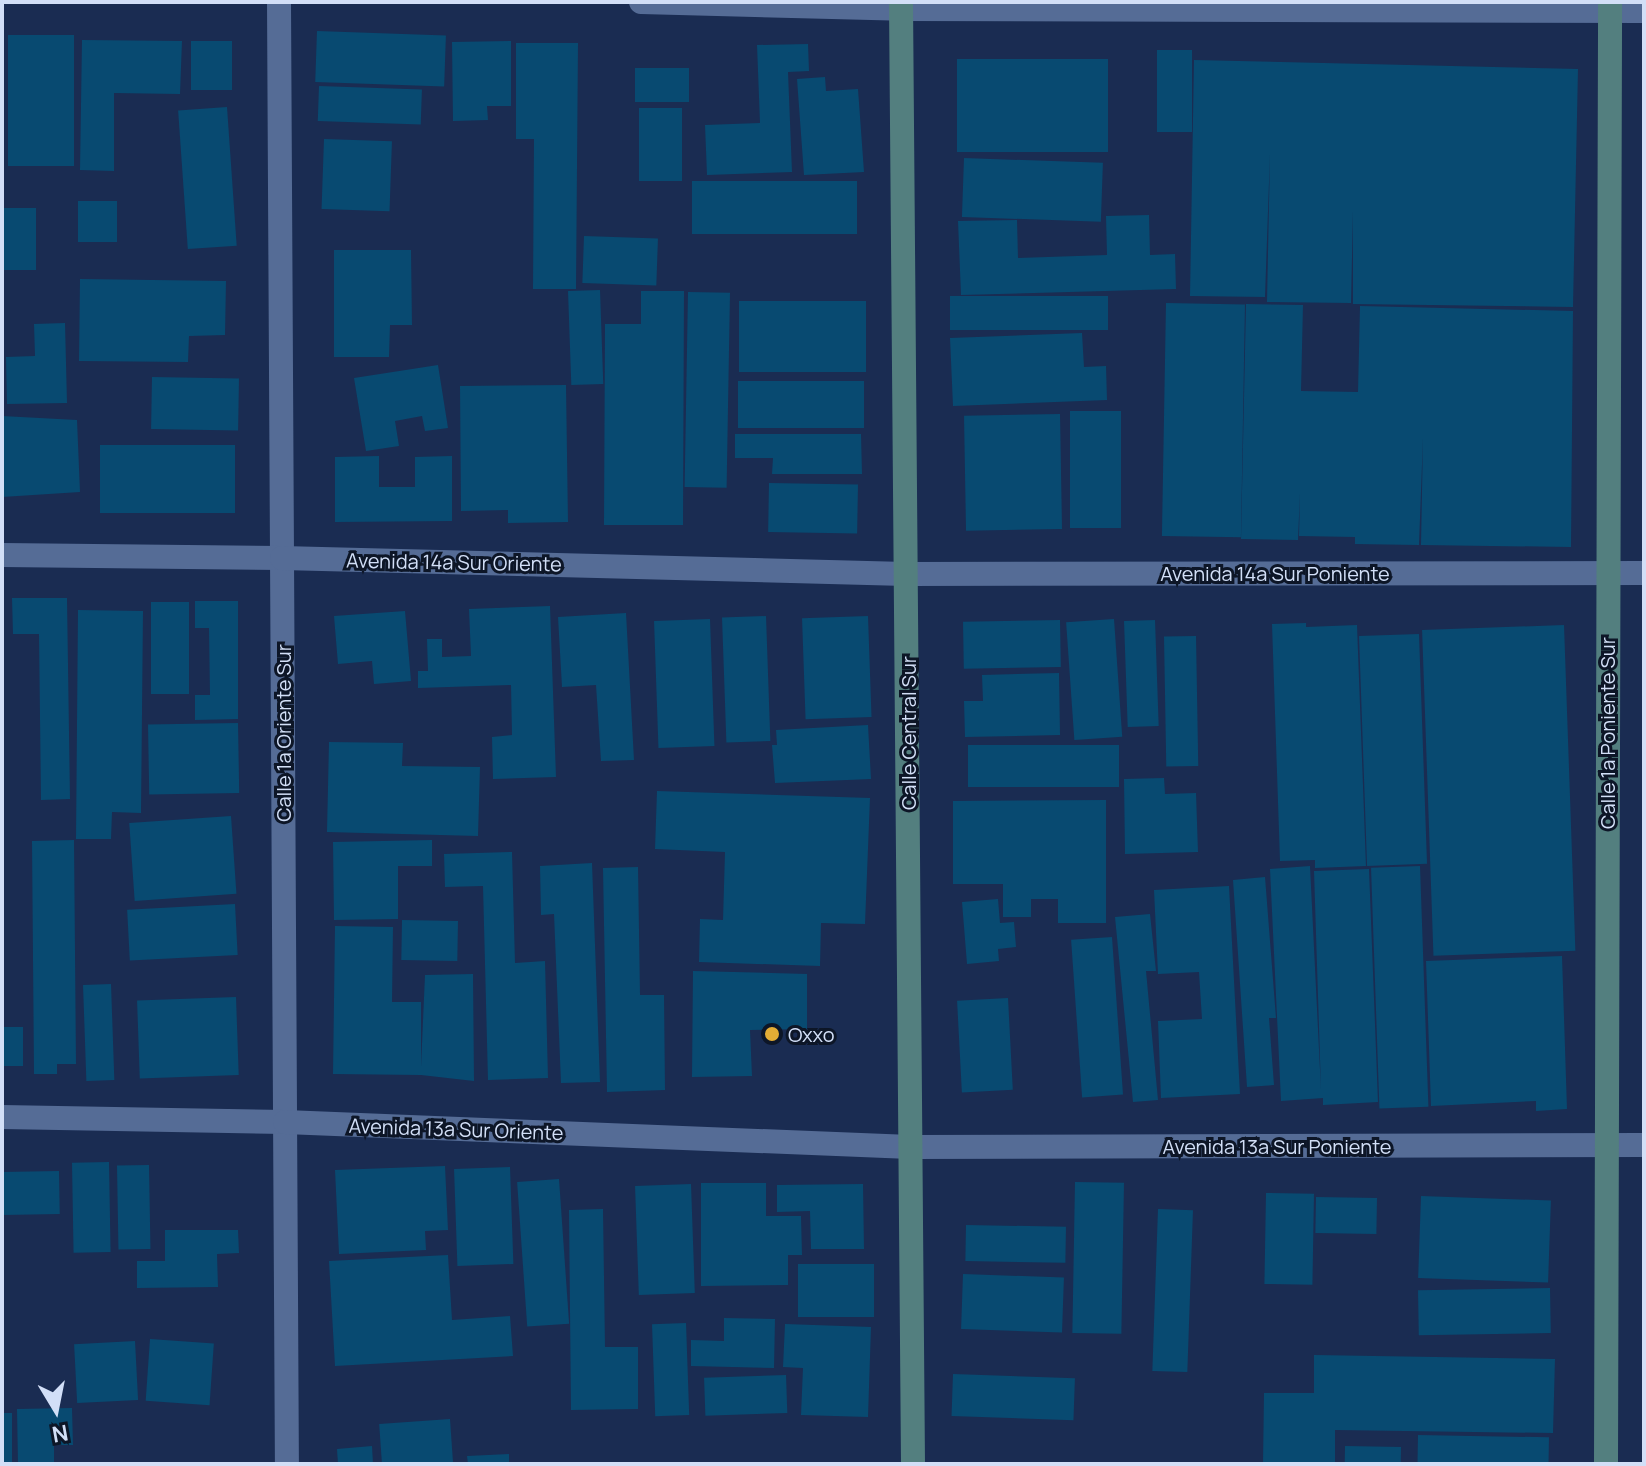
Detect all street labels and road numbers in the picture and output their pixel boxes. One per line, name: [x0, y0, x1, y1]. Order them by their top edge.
street label: Avenida 14a Sur Oriente: [346, 548, 562, 576]
street label: Avenida 14a Sur Poniente: [1160, 561, 1390, 585]
street label: Calle 1a Poniente Sur: [1595, 637, 1619, 829]
street label: Calle 1a Oriente Sur: [271, 644, 295, 822]
street label: Calle Central Sur: [896, 656, 920, 810]
street label: Avenida 13a Sur Oriente: [348, 1113, 564, 1145]
street label: Avenida 13a Sur Poniente: [1163, 1134, 1391, 1158]

